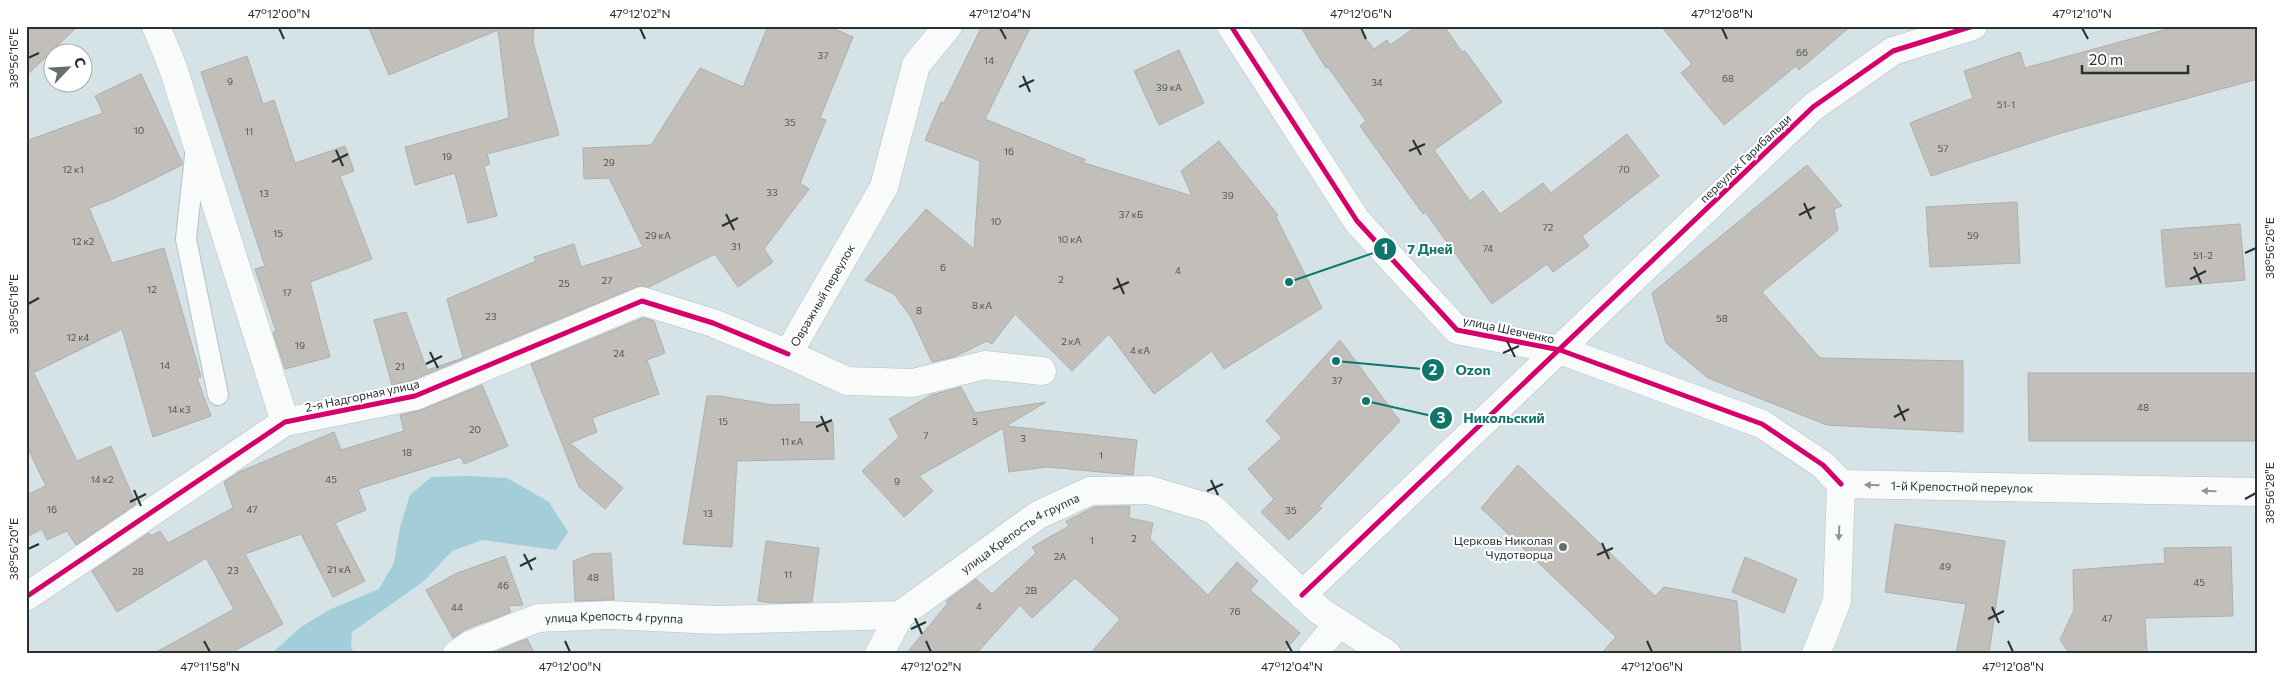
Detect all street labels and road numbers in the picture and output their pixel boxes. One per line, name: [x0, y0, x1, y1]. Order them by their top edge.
street label: переулок Гарибальди: [1696, 111, 1794, 205]
street label: Овражный переулок: [787, 241, 857, 349]
street label: улица Шевченко: [1462, 312, 1556, 346]
street label: 2-я Надгорная улица: [304, 376, 420, 414]
street label: 1-й Крепостной переулок: [1891, 478, 2034, 495]
street label: улица Крепость 4 группа: [958, 490, 1081, 576]
street label: улица Крепость 4 группа: [544, 608, 683, 625]

